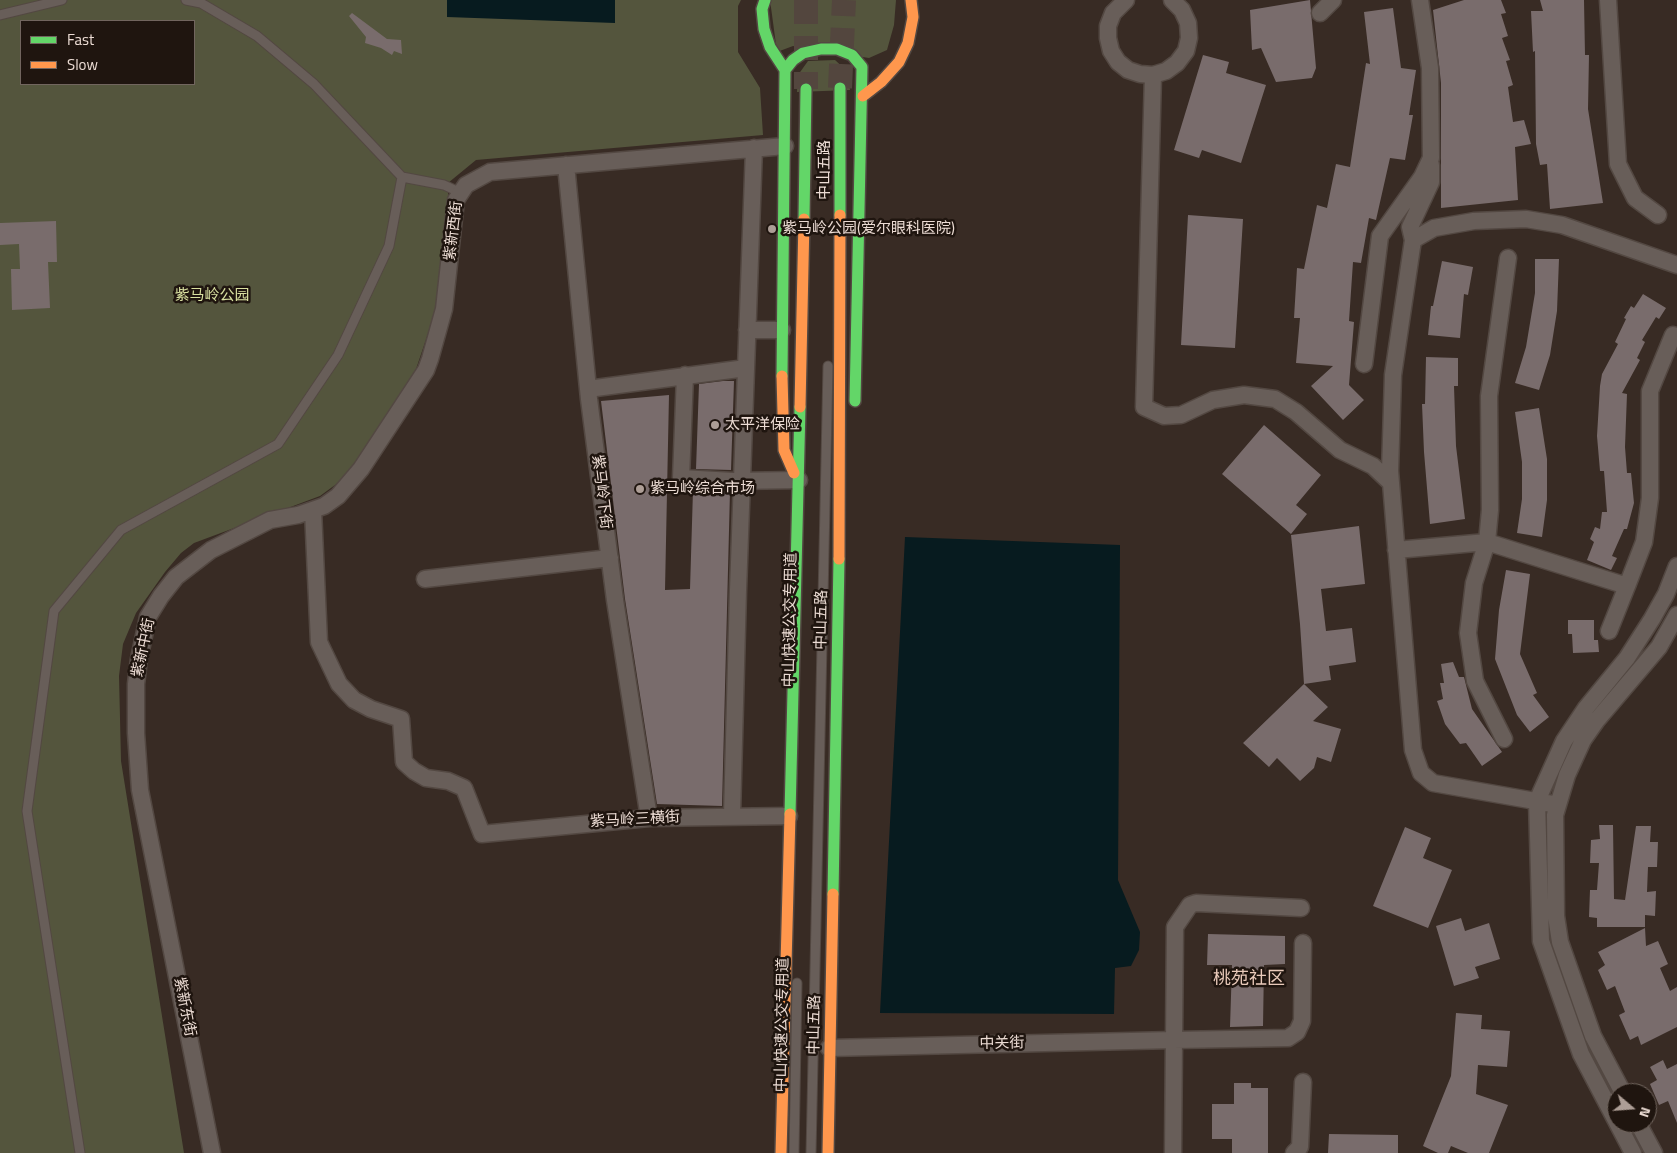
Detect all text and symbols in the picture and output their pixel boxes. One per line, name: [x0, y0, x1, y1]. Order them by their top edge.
legend: [20, 20, 195, 85]
text: Fast: [67, 28, 94, 51]
text: Slow: [67, 53, 98, 76]
street label: 中山五路: [816, 140, 834, 200]
street label: 紫新西街: [441, 200, 467, 262]
place label: 紫马岭公园(爱尔眼科医院): [782, 220, 955, 238]
marker: 紫马岭公园(爱尔眼科医院): [766, 223, 778, 235]
park label: 紫马岭公园: [175, 287, 249, 305]
place label: 太平洋保险: [725, 416, 800, 434]
marker: 太平洋保险: [709, 419, 721, 431]
street label: 紫马岭下街: [587, 454, 615, 530]
place label: 紫马岭综合市场: [650, 480, 755, 498]
marker: 紫马岭综合市场: [634, 483, 646, 495]
street label: 中山快速公交专用道: [781, 552, 801, 688]
street label: 中山五路: [812, 590, 832, 650]
street label: 紫新中街: [129, 617, 159, 679]
street label: 紫马岭三横街: [590, 809, 680, 831]
street label: 中山快速公交专用道: [773, 957, 793, 1093]
district label: 桃苑社区: [1213, 969, 1285, 991]
street label: 紫新东街: [169, 976, 199, 1038]
street label: 中山五路: [805, 995, 825, 1055]
street label: 中关街: [979, 1035, 1025, 1053]
north arrow: [1607, 1083, 1657, 1133]
text: N: [1634, 1105, 1657, 1120]

